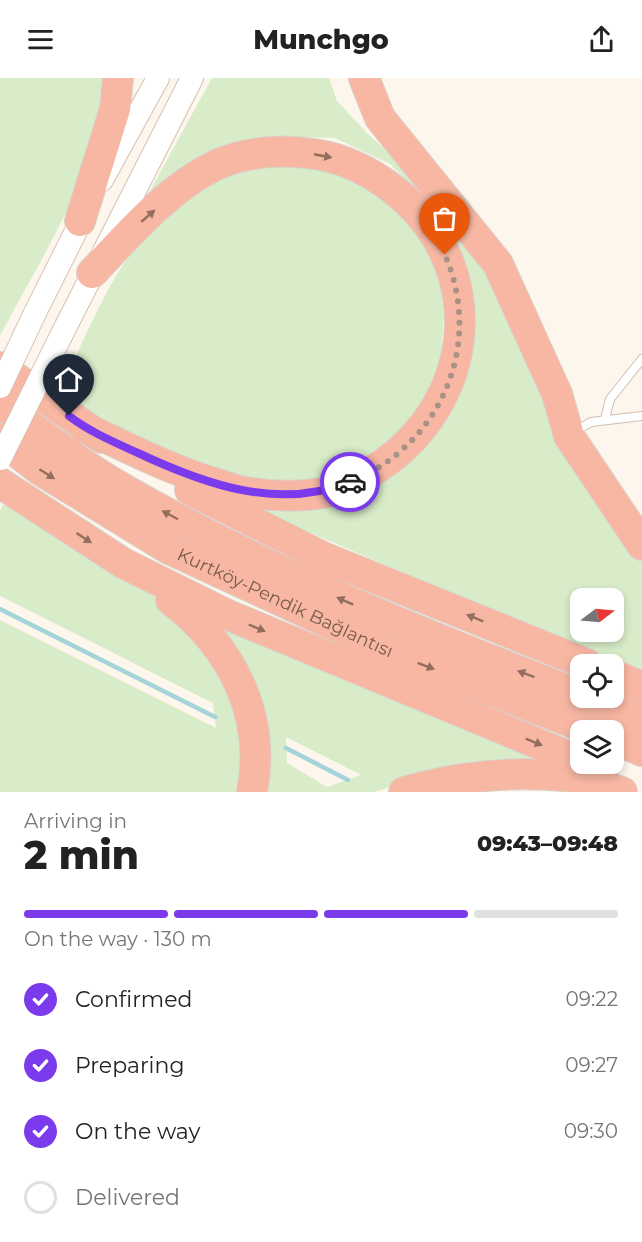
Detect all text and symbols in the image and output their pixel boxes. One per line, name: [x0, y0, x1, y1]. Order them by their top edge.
icon: menu: [24, 23, 57, 56]
text: Munchgo: [253, 23, 389, 56]
icon: share: [585, 23, 618, 56]
one-way arrow: [314, 152, 333, 161]
pin: [419, 193, 470, 255]
icon: bag: [428, 202, 461, 235]
one-way arrow: [140, 210, 155, 223]
pin: [43, 354, 94, 416]
icon: home: [52, 363, 85, 396]
courier: [320, 452, 380, 512]
icon: car: [334, 466, 367, 499]
one-way arrow: [39, 469, 55, 480]
one-way arrow: [162, 510, 179, 520]
one-way arrow: [76, 532, 92, 543]
street label: Kurtköy-Pendik Bağlantısı: [174, 543, 396, 662]
north arrow: [570, 588, 624, 642]
map controls: [570, 588, 624, 774]
one-way arrow: [337, 596, 354, 605]
one-way arrow: [466, 613, 484, 622]
one-way arrow: [248, 624, 266, 633]
button: locate: [570, 654, 624, 708]
one-way arrow: [418, 661, 436, 671]
one-way arrow: [517, 669, 535, 678]
button: layers: [570, 720, 624, 774]
one-way arrow: [526, 737, 544, 747]
text: Arriving in: [24, 809, 127, 833]
text: 09:43–09:48: [477, 830, 618, 857]
text: 2 min: [24, 831, 139, 879]
text: On the way · 130 m: [24, 927, 212, 951]
icon: check: [24, 983, 57, 1016]
text: Confirmed: [75, 986, 192, 1013]
text: 09:22: [566, 987, 618, 1011]
icon: check: [24, 1049, 57, 1082]
text: Preparing: [75, 1052, 184, 1079]
text: 09:27: [565, 1053, 618, 1077]
icon: check: [24, 1115, 57, 1148]
text: On the way: [75, 1118, 200, 1145]
text: 09:30: [564, 1119, 618, 1143]
text: Delivered: [75, 1184, 180, 1211]

